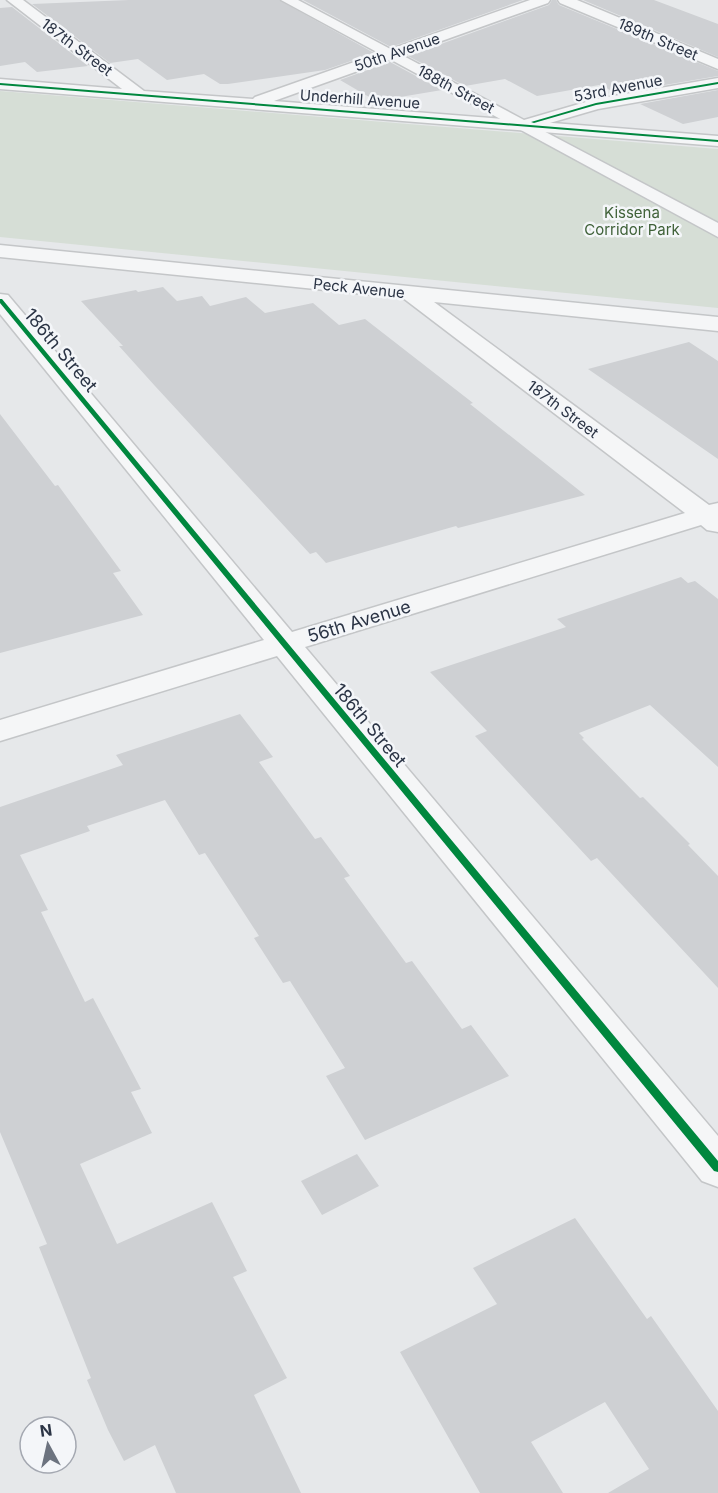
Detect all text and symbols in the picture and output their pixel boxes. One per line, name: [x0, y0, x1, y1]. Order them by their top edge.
street label: 187th Street: [38, 14, 116, 80]
street label: 189th Street: [615, 14, 701, 64]
street label: 50th Avenue: [352, 28, 442, 76]
street label: 188th Street: [414, 61, 498, 117]
street label: 53rd Avenue: [572, 70, 664, 106]
street label: Underhill Avenue: [299, 85, 421, 113]
park label: Kissena Corridor Park: [584, 203, 681, 239]
street label: Peck Avenue: [312, 274, 406, 302]
street label: 186th Street: [20, 304, 102, 396]
street label: 187th Street: [524, 376, 602, 442]
street label: 56th Avenue: [305, 595, 413, 647]
street label: 186th Street: [329, 679, 411, 771]
north arrow: [18, 1415, 78, 1475]
text: N: [38, 1419, 53, 1441]

